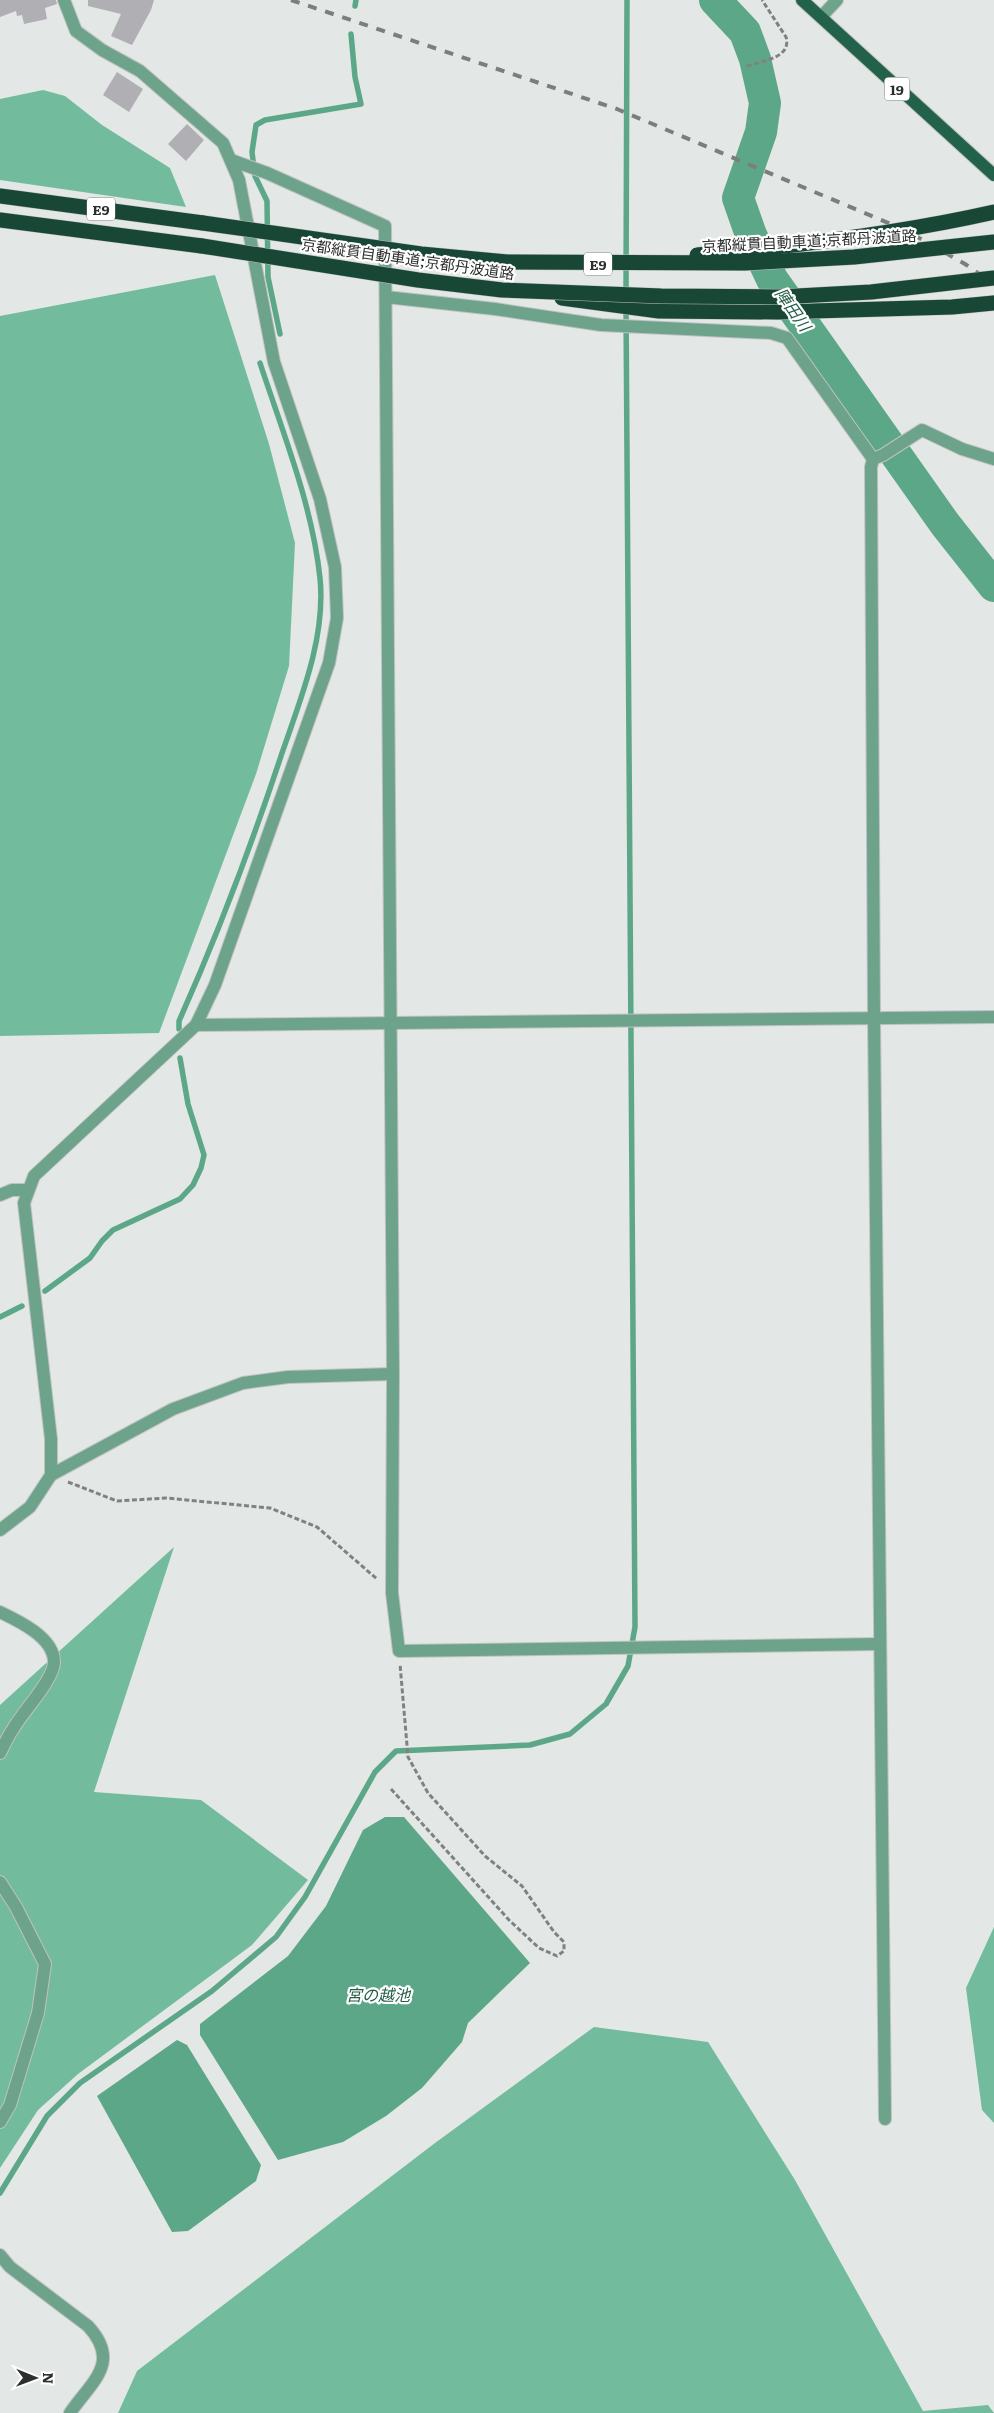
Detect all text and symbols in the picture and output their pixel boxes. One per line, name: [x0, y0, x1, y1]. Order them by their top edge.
road number: 19: [884, 78, 910, 100]
road number: E9: [87, 198, 115, 220]
street label: 京都縦貫自動車道;京都丹波道路: [701, 223, 917, 257]
street label: 京都縦貫自動車道;京都丹波道路: [300, 232, 516, 284]
road number: E9: [584, 252, 612, 276]
water label: 陣田川: [770, 282, 819, 337]
water label: 宮の越池: [346, 1982, 412, 2006]
north arrow: [10, 2353, 60, 2403]
text: N: [39, 2372, 59, 2385]

